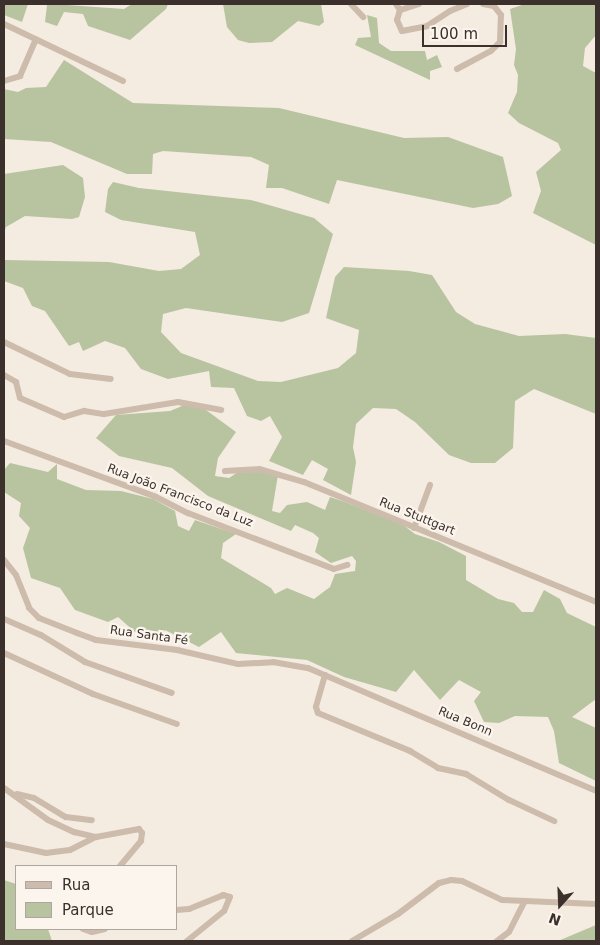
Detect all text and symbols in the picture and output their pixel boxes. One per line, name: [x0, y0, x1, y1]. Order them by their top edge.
scale bar: [425, 15, 510, 47]
text: 100 m: [430, 25, 478, 43]
street label: Rua João Francisco da Luz: [105, 462, 255, 530]
street label: Rua Stuttgart: [377, 495, 457, 539]
street label: Rua Santa Fé: [109, 623, 189, 649]
street label: Rua Bonn: [436, 704, 494, 740]
legend: [15, 865, 178, 930]
text: Rua: [62, 876, 90, 894]
north arrow: [535, 880, 585, 930]
text: Parque: [62, 901, 114, 919]
text: N: [547, 910, 563, 929]

